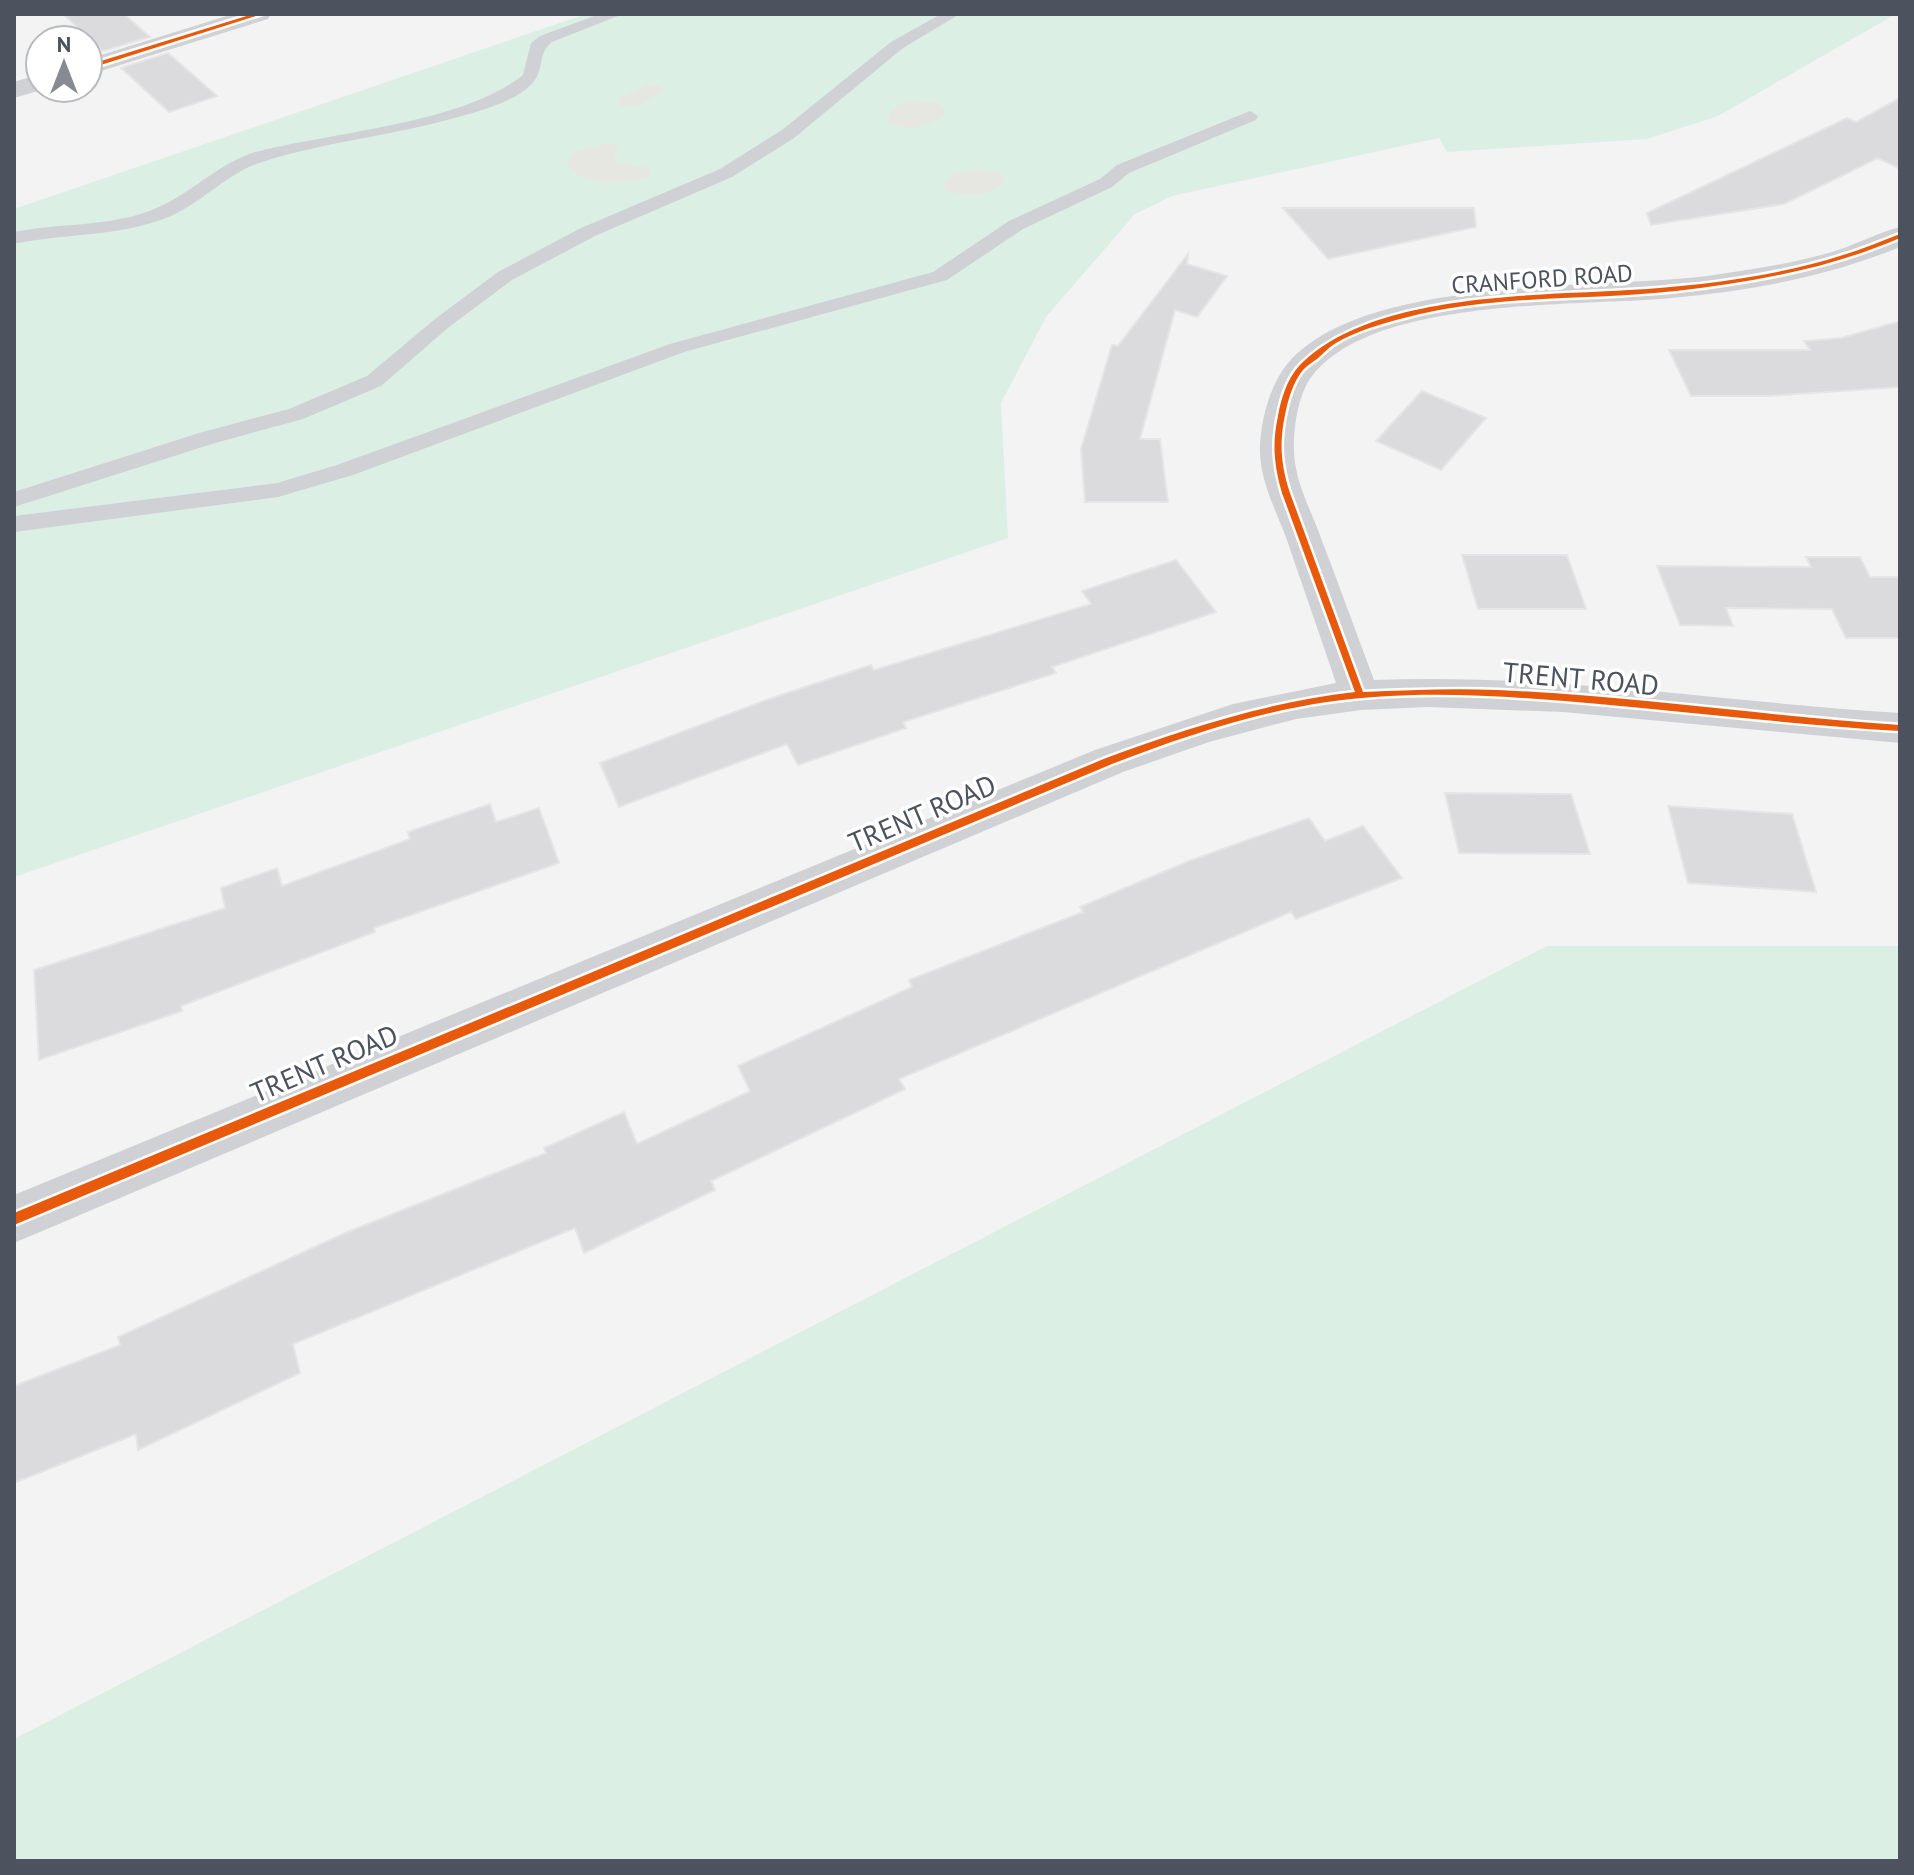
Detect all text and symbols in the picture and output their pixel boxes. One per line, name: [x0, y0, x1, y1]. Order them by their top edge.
north arrow: [24, 24, 104, 104]
text: N: [57, 30, 71, 58]
street label: CRANFORD ROAD: [1450, 257, 1634, 301]
street label: TRENT ROAD: [1501, 653, 1661, 703]
street label: TRENT ROAD: [843, 765, 1001, 861]
street label: TRENT ROAD: [245, 1015, 403, 1111]

